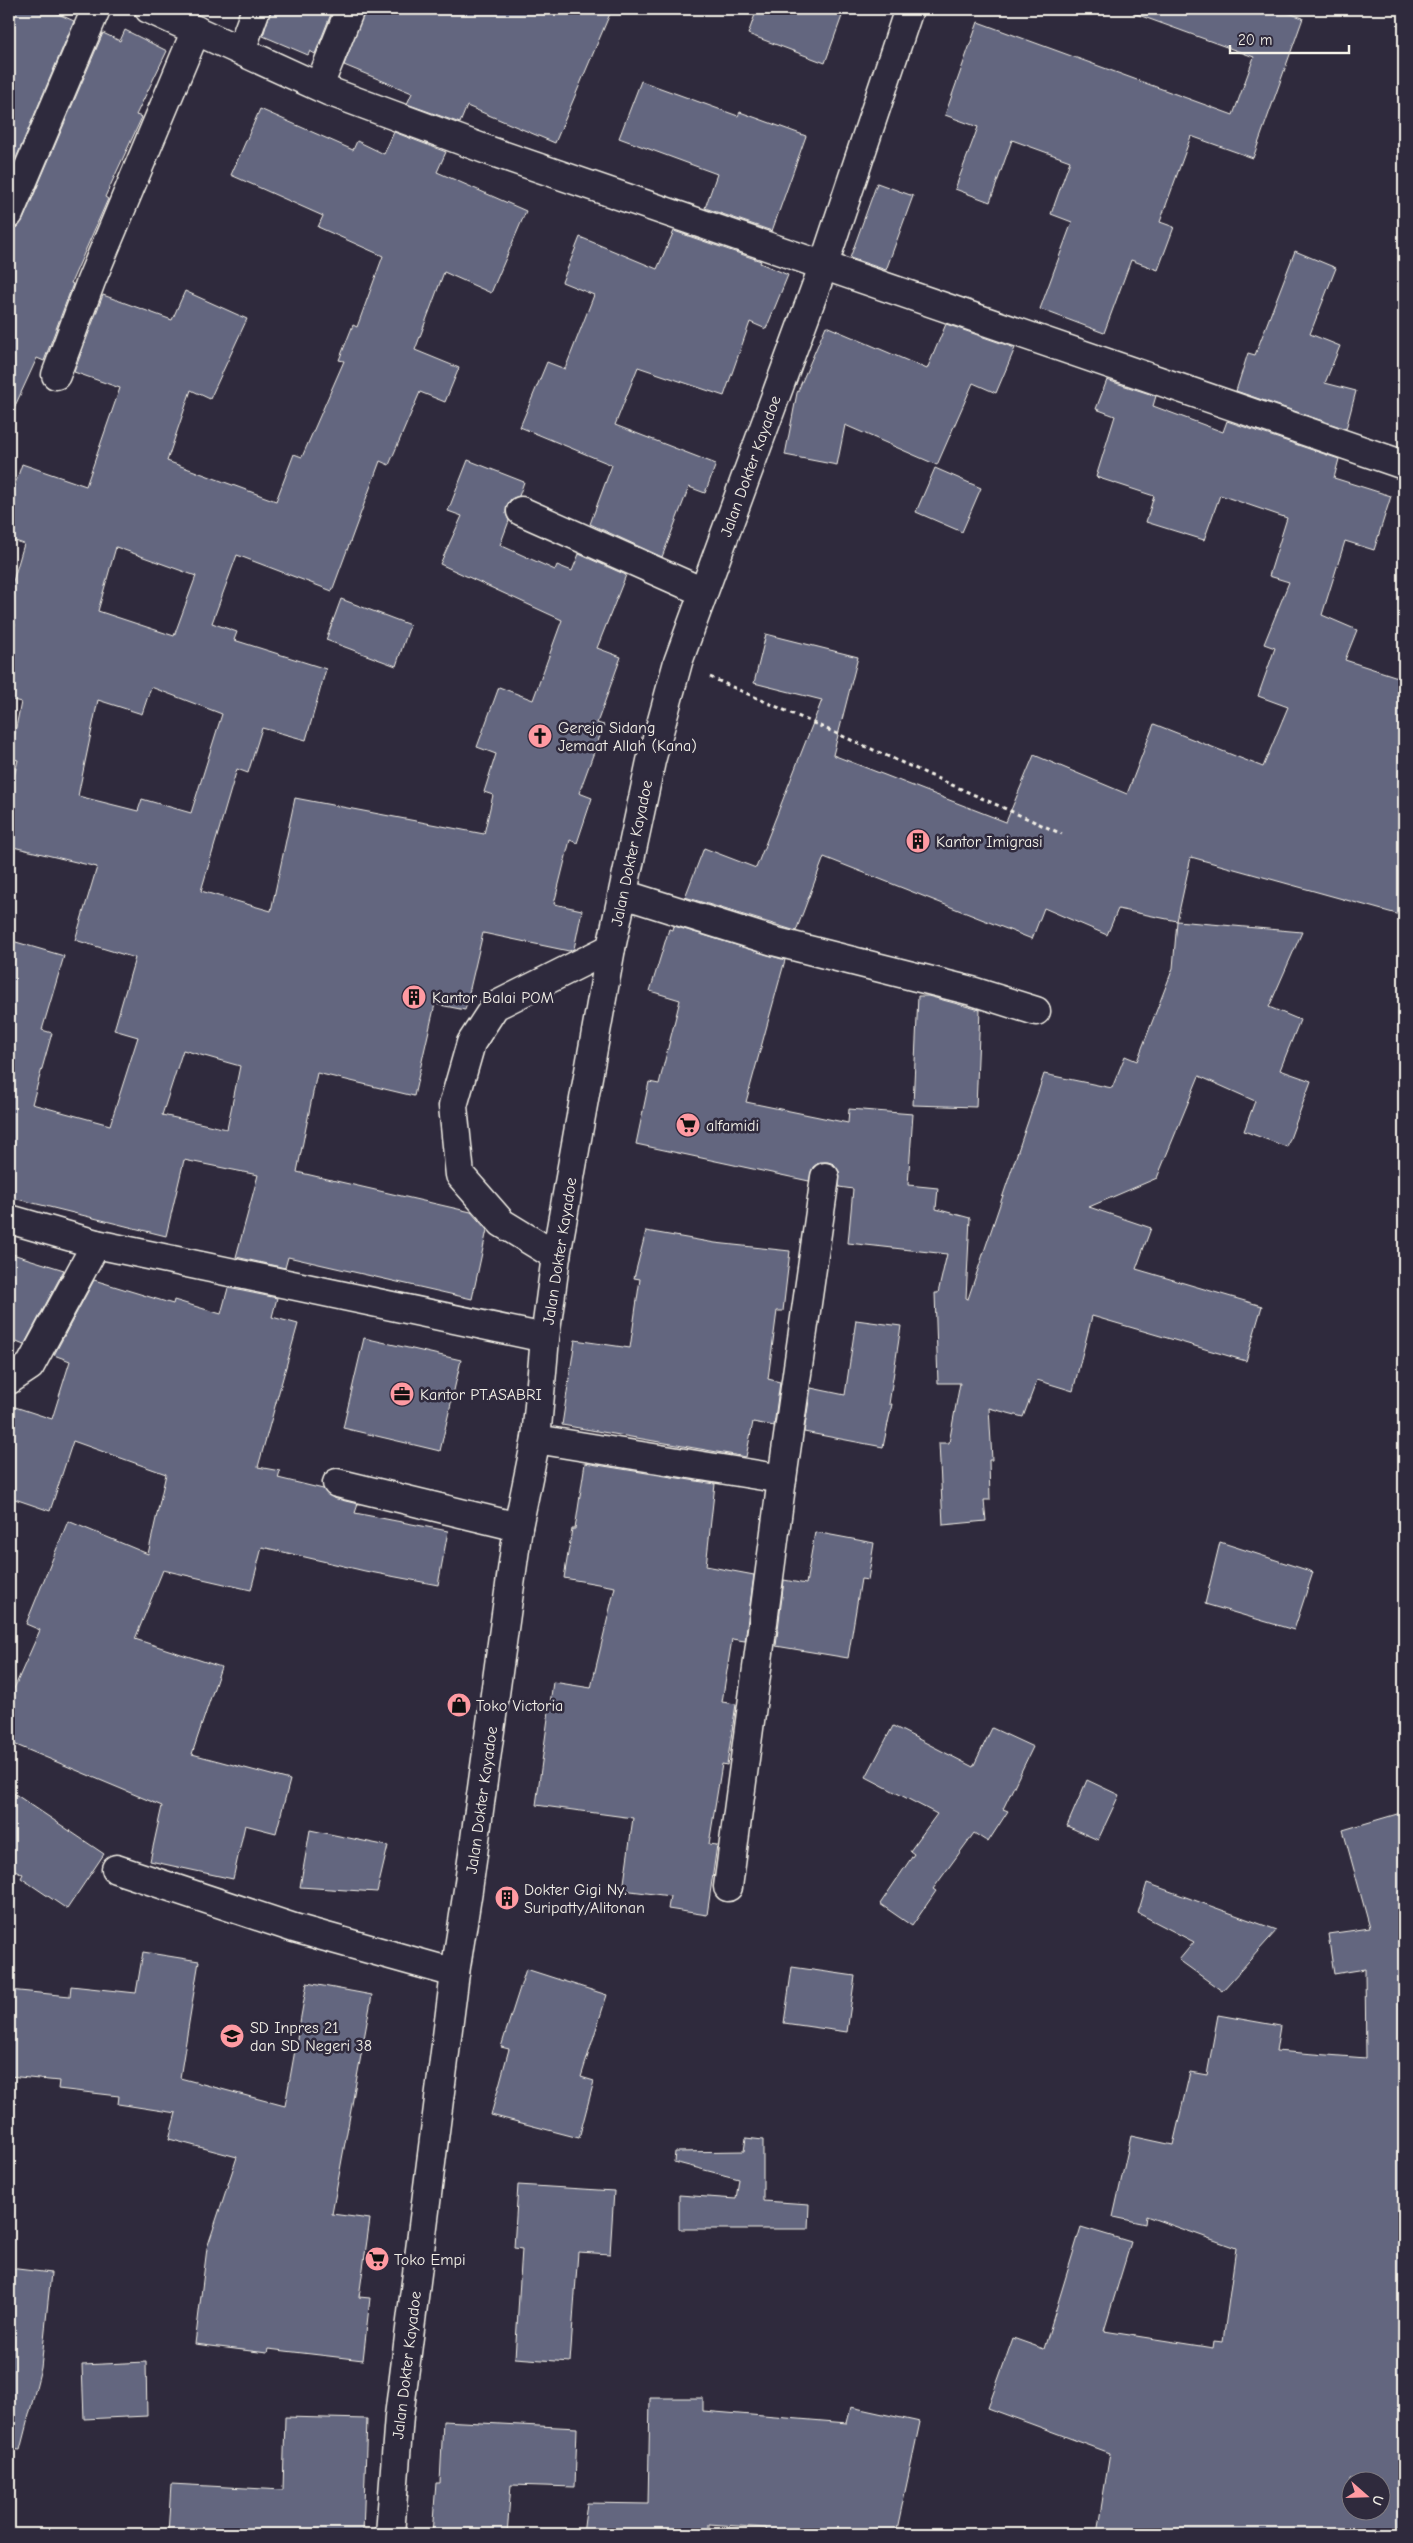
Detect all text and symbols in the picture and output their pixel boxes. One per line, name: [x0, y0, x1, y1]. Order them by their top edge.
scale bar: [1230, 22, 1349, 54]
text: 20 m: [1238, 31, 1272, 49]
street label: Jalan Dokter Kayadoe: [717, 393, 785, 539]
place label: Gereja Sidang Jemaat Allah (Kana): [558, 719, 697, 755]
church icon: Gereja Sidang Jemaat Allah (Kana): [527, 723, 553, 749]
street label: Jalan Dokter Kayadoe: [608, 778, 656, 928]
building icon: Kantor Imigrasi: [905, 828, 931, 854]
place label: Kantor Imigrasi: [936, 833, 1043, 851]
building icon: Kantor Balai POM: [401, 984, 427, 1010]
place label: Kantor Balai POM: [432, 989, 554, 1007]
supermarket icon: alfamidi: [675, 1112, 701, 1138]
place label: alfamidi: [706, 1117, 759, 1135]
street label: Jalan Dokter Kayadoe: [539, 1176, 581, 1326]
office icon: Kantor PT.ASABRI: [389, 1381, 415, 1407]
place label: Kantor PT.ASABRI: [420, 1386, 542, 1404]
shop icon: Toko Victoria: [446, 1692, 472, 1718]
place label: Toko Victoria: [476, 1697, 563, 1715]
street label: Jalan Dokter Kayadoe: [463, 1725, 501, 1875]
place label: Dokter Gigi Ny. Suripatty/Alitonan: [524, 1881, 645, 1917]
building icon: Dokter Gigi Ny. Suripatty/Alitonan: [494, 1885, 520, 1911]
place label: SD Inpres 21 dan SD Negeri 38: [250, 2019, 372, 2055]
school or university icon: SD Inpres 21 dan SD Negeri 38: [219, 2023, 245, 2049]
supermarket icon: Toko Empi: [364, 2246, 390, 2272]
place label: Toko Empi: [394, 2251, 466, 2269]
street label: Jalan Dokter Kayadoe: [389, 2290, 425, 2440]
north arrow: [1340, 2470, 1390, 2520]
text: U: [1368, 2493, 1387, 2508]

